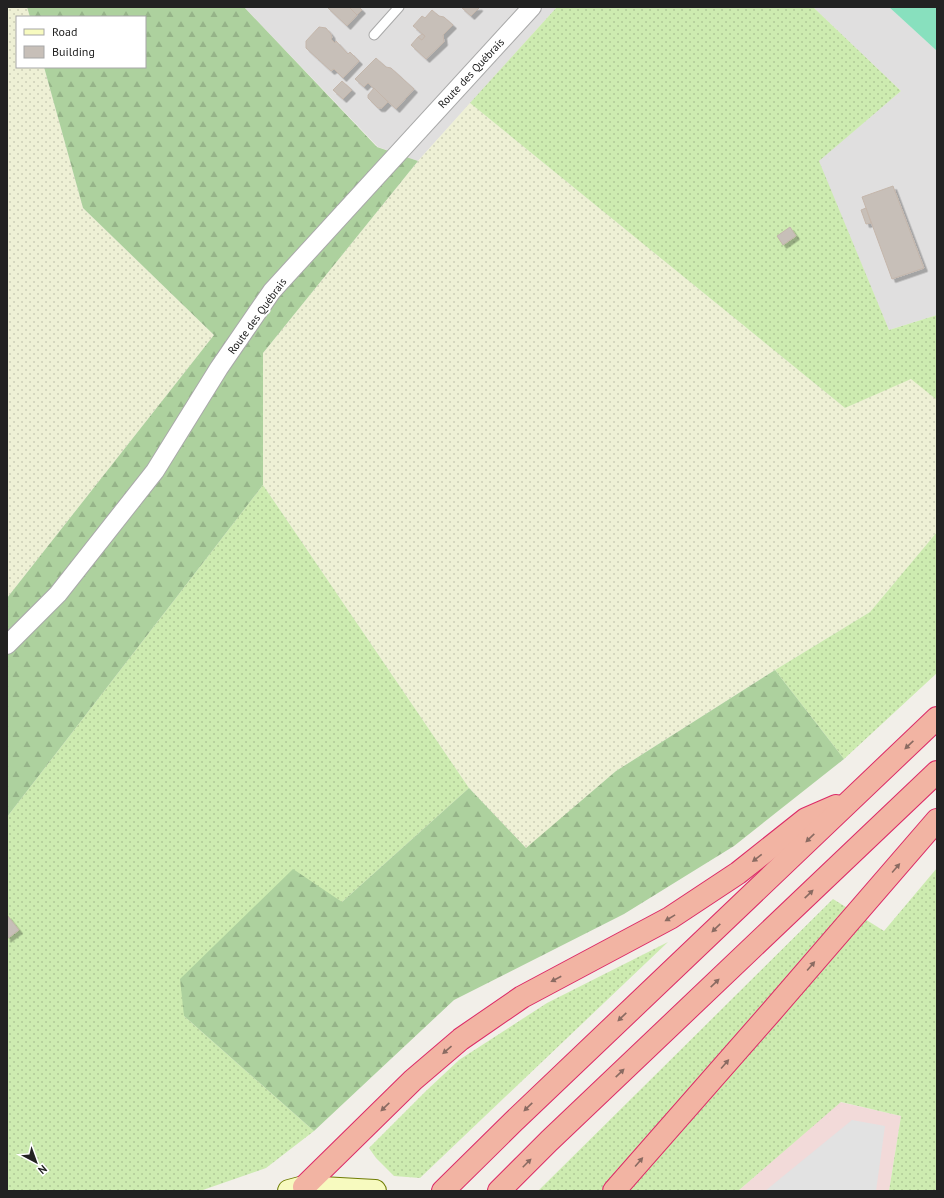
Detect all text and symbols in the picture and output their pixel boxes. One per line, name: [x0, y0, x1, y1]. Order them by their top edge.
legend: [16, 16, 146, 68]
text: Road: [52, 24, 77, 39]
street label: Route des Québrais: [435, 35, 507, 111]
text: Building: [52, 44, 95, 59]
street label: Route des Québrais: [225, 275, 290, 357]
one-way arrow: [904, 740, 914, 749]
one-way arrow: [805, 833, 815, 843]
one-way arrow: [751, 853, 762, 862]
one-way arrow: [891, 862, 900, 873]
one-way arrow: [804, 889, 814, 899]
one-way arrow: [664, 914, 676, 921]
one-way arrow: [711, 923, 721, 933]
one-way arrow: [806, 961, 815, 971]
one-way arrow: [550, 976, 561, 982]
one-way arrow: [710, 979, 719, 988]
one-way arrow: [617, 1013, 627, 1022]
one-way arrow: [442, 1046, 453, 1055]
one-way arrow: [721, 1059, 730, 1069]
one-way arrow: [615, 1068, 625, 1078]
one-way arrow: [380, 1102, 390, 1112]
one-way arrow: [523, 1102, 533, 1112]
north arrow: [16, 1142, 56, 1182]
one-way arrow: [635, 1156, 644, 1167]
one-way arrow: [522, 1158, 532, 1168]
text: N: [35, 1162, 50, 1177]

